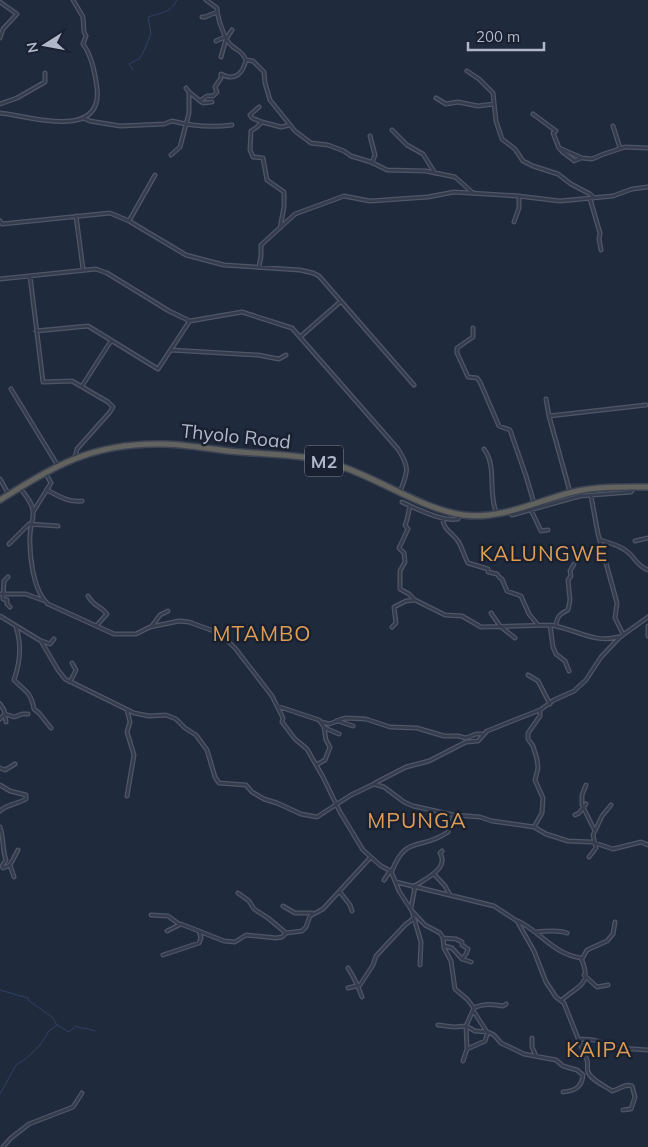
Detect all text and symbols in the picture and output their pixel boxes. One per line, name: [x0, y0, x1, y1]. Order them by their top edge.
north arrow: [20, 20, 70, 70]
scale bar: [468, 20, 544, 52]
text: 200 m: [476, 27, 520, 46]
text: N: [22, 41, 42, 54]
street label: Thyolo Road: [180, 418, 292, 454]
road number: M2: [305, 446, 343, 476]
district label: KALUNGWE: [480, 540, 608, 566]
district label: MTAMBO: [212, 620, 312, 646]
district label: MPUNGA: [367, 807, 467, 833]
district label: KAIPA: [566, 1036, 632, 1062]

